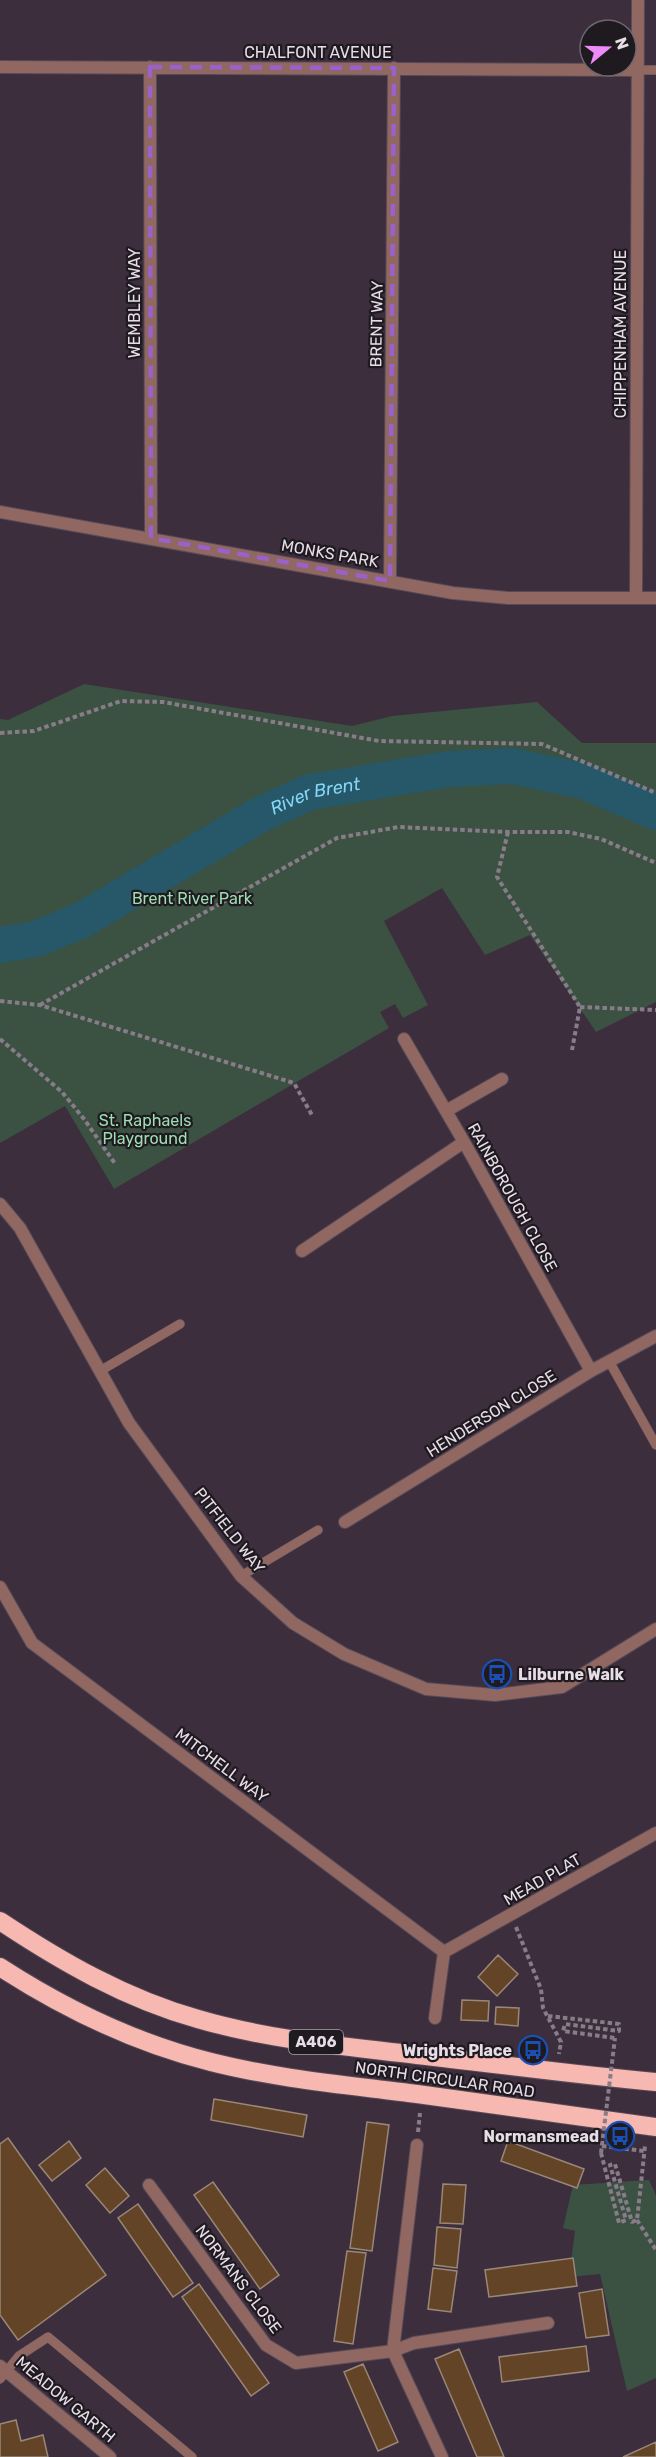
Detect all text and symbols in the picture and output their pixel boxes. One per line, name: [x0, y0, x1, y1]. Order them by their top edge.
north arrow: [578, 18, 638, 78]
text: N: [611, 35, 633, 52]
street label: CHALFONT AVENUE: [244, 43, 392, 62]
street label: WEMBLEY WAY: [125, 248, 144, 358]
street label: CHIPPENHAM AVENUE: [611, 250, 630, 418]
street label: BRENT WAY: [366, 280, 387, 368]
street label: MONKS PARK: [280, 536, 380, 571]
water label: River Brent: [267, 773, 363, 820]
park label: Brent River Park: [132, 889, 253, 908]
park label: St. Raphaels Playground: [99, 1111, 191, 1148]
street label: RAINBOROUGH CLOSE: [464, 1120, 561, 1275]
street label: HENDERSON CLOSE: [423, 1366, 560, 1461]
street label: PITFIELD WAY: [190, 1484, 269, 1577]
bus stop icon: Lilburne Walk: [481, 1658, 513, 1690]
place label: Lilburne Walk: [518, 1665, 624, 1684]
street label: MITCHELL WAY: [171, 1724, 272, 1807]
street label: MEAD PLAT: [500, 1850, 584, 1909]
road number: A406: [289, 2030, 343, 2054]
bus stop icon: Wrights Place: [517, 2034, 549, 2066]
place label: Wrights Place: [403, 2041, 512, 2060]
street label: NORTH CIRCULAR ROAD: [354, 2057, 536, 2102]
bus stop icon: Normansmead: [604, 2120, 636, 2152]
place label: Normansmead: [484, 2127, 599, 2146]
street label: NORMANS CLOSE: [192, 2221, 286, 2337]
street label: MEADOW GARTH: [12, 2352, 119, 2446]

